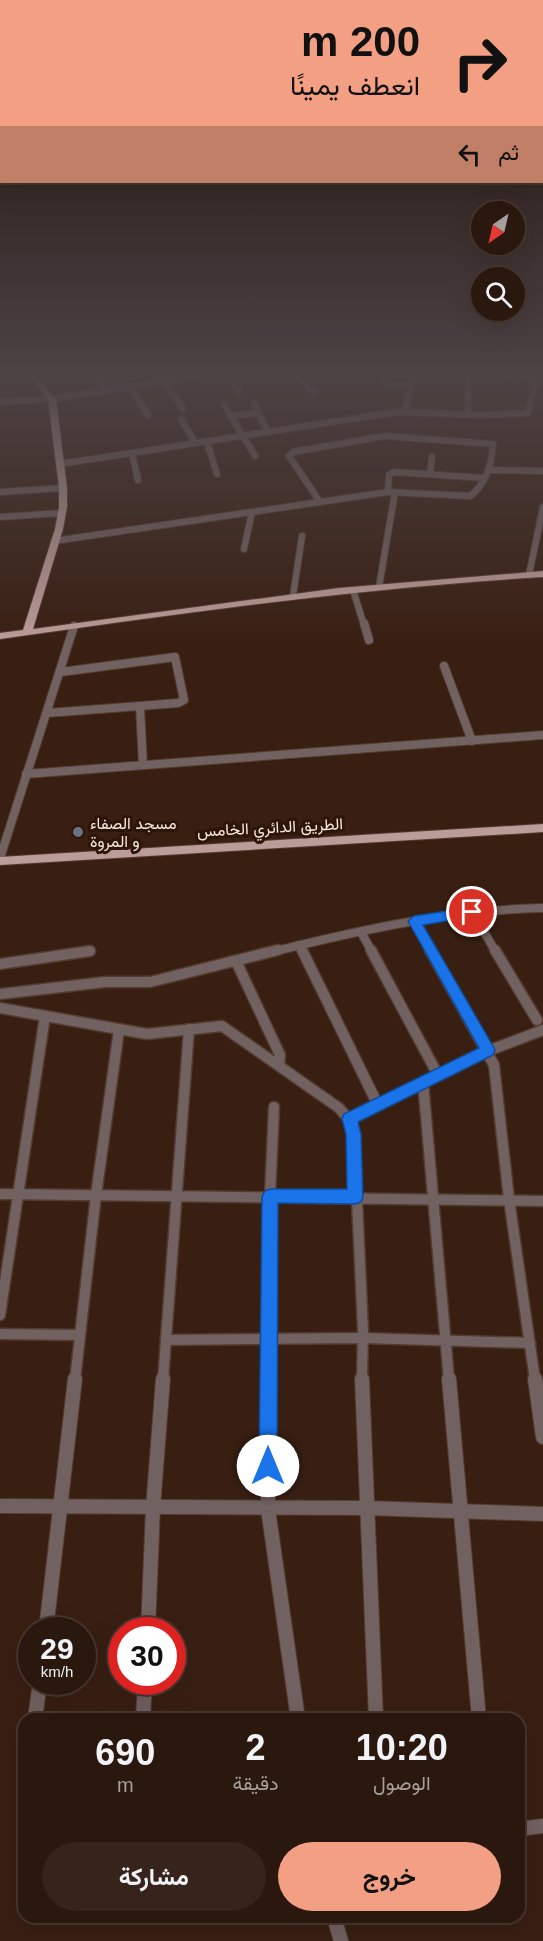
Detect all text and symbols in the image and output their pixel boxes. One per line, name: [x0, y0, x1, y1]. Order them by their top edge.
text: 200 m: [301, 18, 420, 65]
icon: right: [441, 24, 519, 102]
text: انعطف يمينًا: [290, 71, 420, 101]
icon: left: [453, 138, 486, 171]
text: ثم: [498, 140, 519, 165]
north arrow: [471, 201, 525, 255]
map controls: [471, 201, 525, 321]
button: search: [471, 267, 525, 321]
place label: مسجد الصفاء و المروة: [90, 815, 177, 852]
street label: الطريق الدائري الخامس: [197, 815, 344, 845]
marker: مسجد الصفاء و المروة: [71, 825, 85, 839]
pin: [446, 886, 497, 937]
icon: arrive: [455, 895, 488, 928]
position arrow: [236, 1434, 300, 1498]
speed limit sign: 30: [108, 1617, 186, 1695]
text: 29: [40, 1632, 74, 1665]
text: km/h: [41, 1663, 73, 1680]
text: 2: [246, 1727, 266, 1768]
text: 10:20: [356, 1727, 448, 1768]
text: 690: [95, 1732, 155, 1773]
text: دقيقة: [232, 1772, 279, 1794]
text: الوصول: [373, 1772, 431, 1794]
text: m: [117, 1774, 134, 1796]
button: مشاركة: [42, 1842, 266, 1911]
button: خروج: [278, 1842, 501, 1911]

